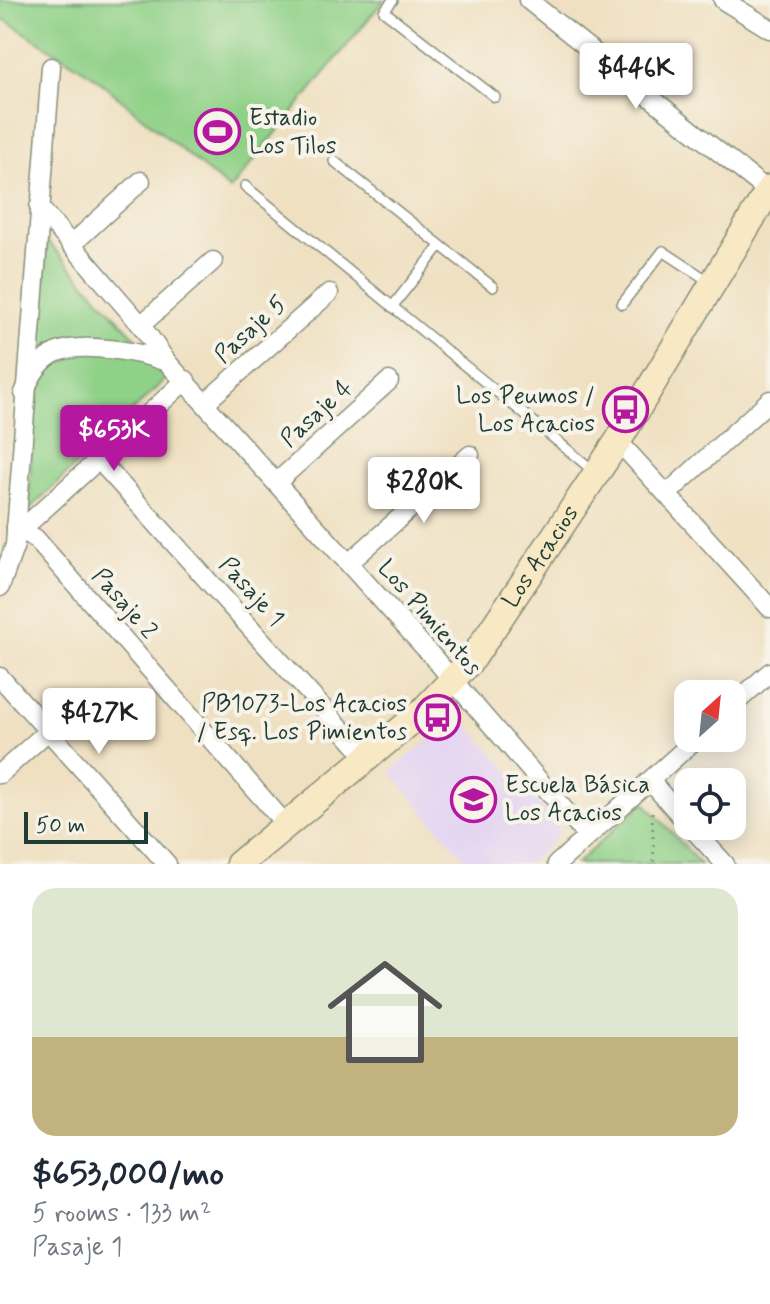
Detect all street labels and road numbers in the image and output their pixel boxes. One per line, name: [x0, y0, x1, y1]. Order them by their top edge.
street label: Pasaje 5: [208, 289, 294, 371]
street label: Pasaje 4: [274, 373, 360, 455]
street label: Los Acacios: [495, 499, 586, 614]
street label: Pasaje 1: [212, 551, 290, 633]
street label: Los Pimientos: [370, 554, 488, 683]
street label: Pasaje 2: [85, 562, 164, 646]

